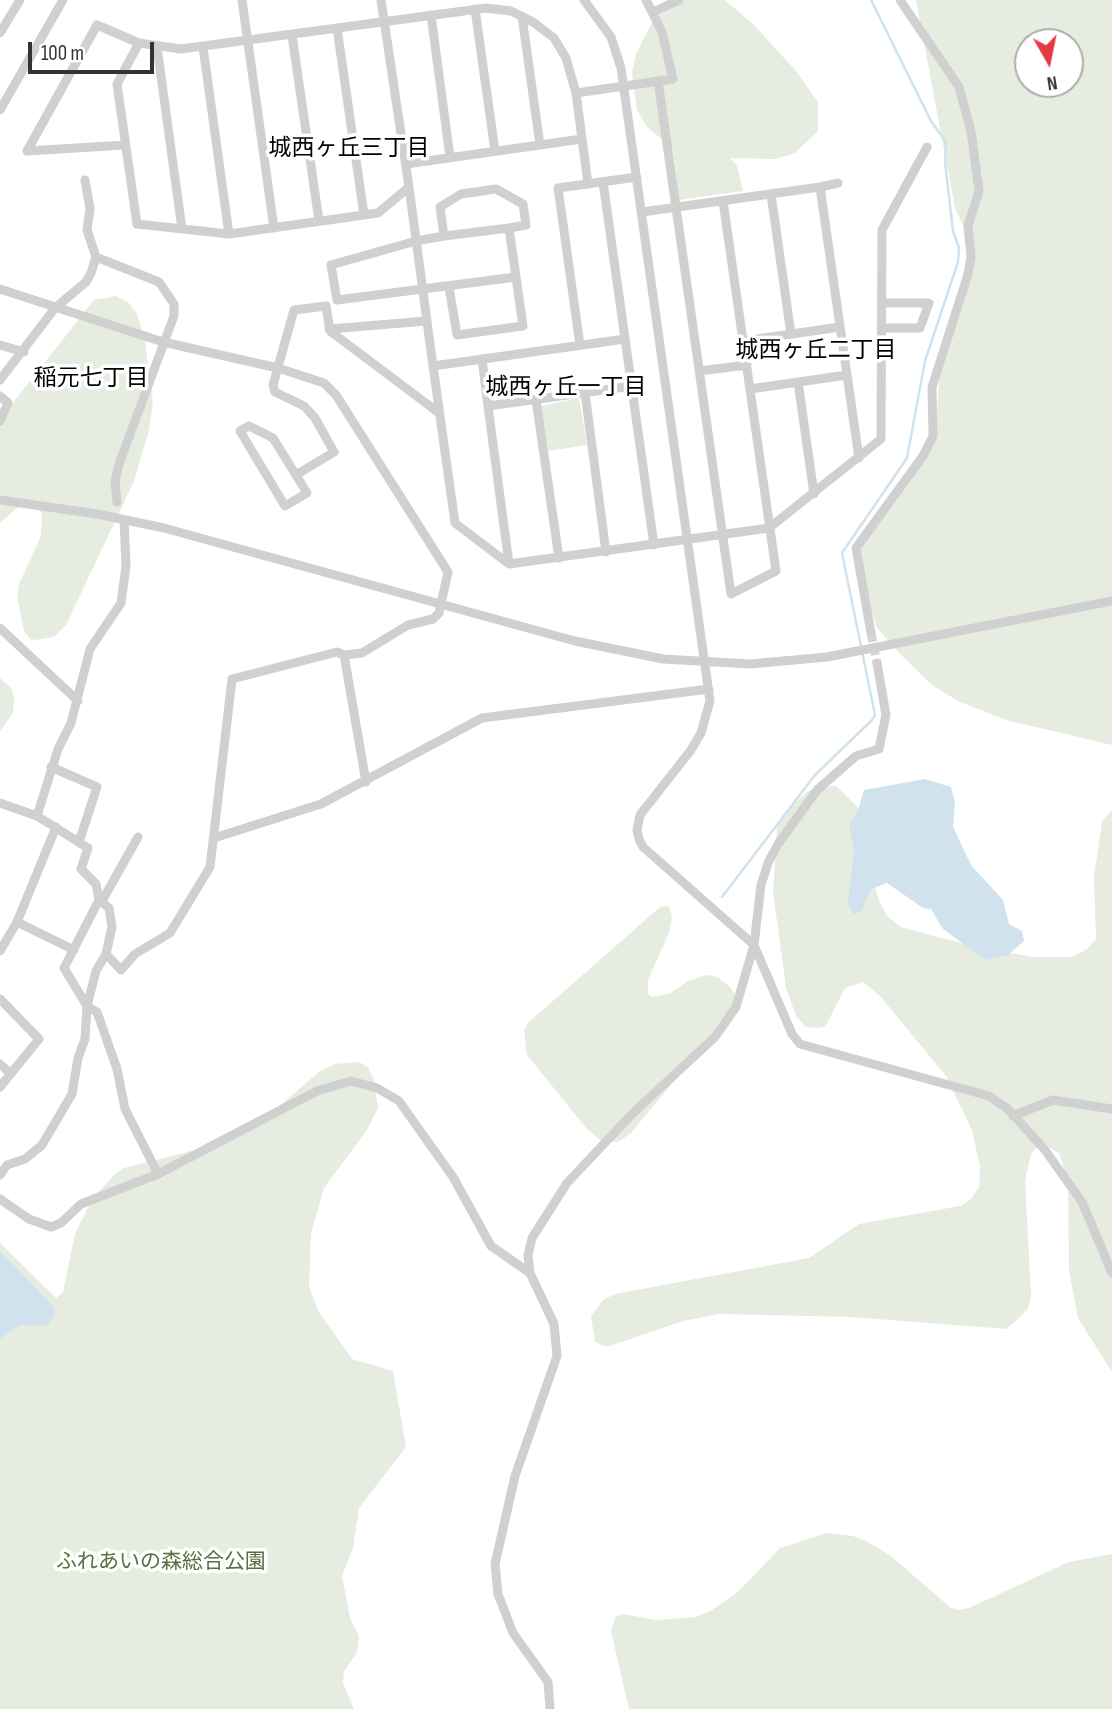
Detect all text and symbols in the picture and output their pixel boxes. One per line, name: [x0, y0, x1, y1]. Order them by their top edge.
scale bar: [32, 28, 158, 72]
north arrow: [1014, 28, 1084, 98]
text: 100 m: [41, 41, 84, 66]
text: N: [1045, 70, 1059, 94]
district label: 城西ヶ丘三丁目: [269, 135, 429, 163]
district label: 城西ヶ丘二丁目: [736, 337, 896, 365]
district label: 稲元七丁目: [34, 365, 148, 393]
district label: 城西ヶ丘一丁目: [486, 374, 646, 402]
park label: ふれあいの森総合公園: [56, 1550, 266, 1576]

